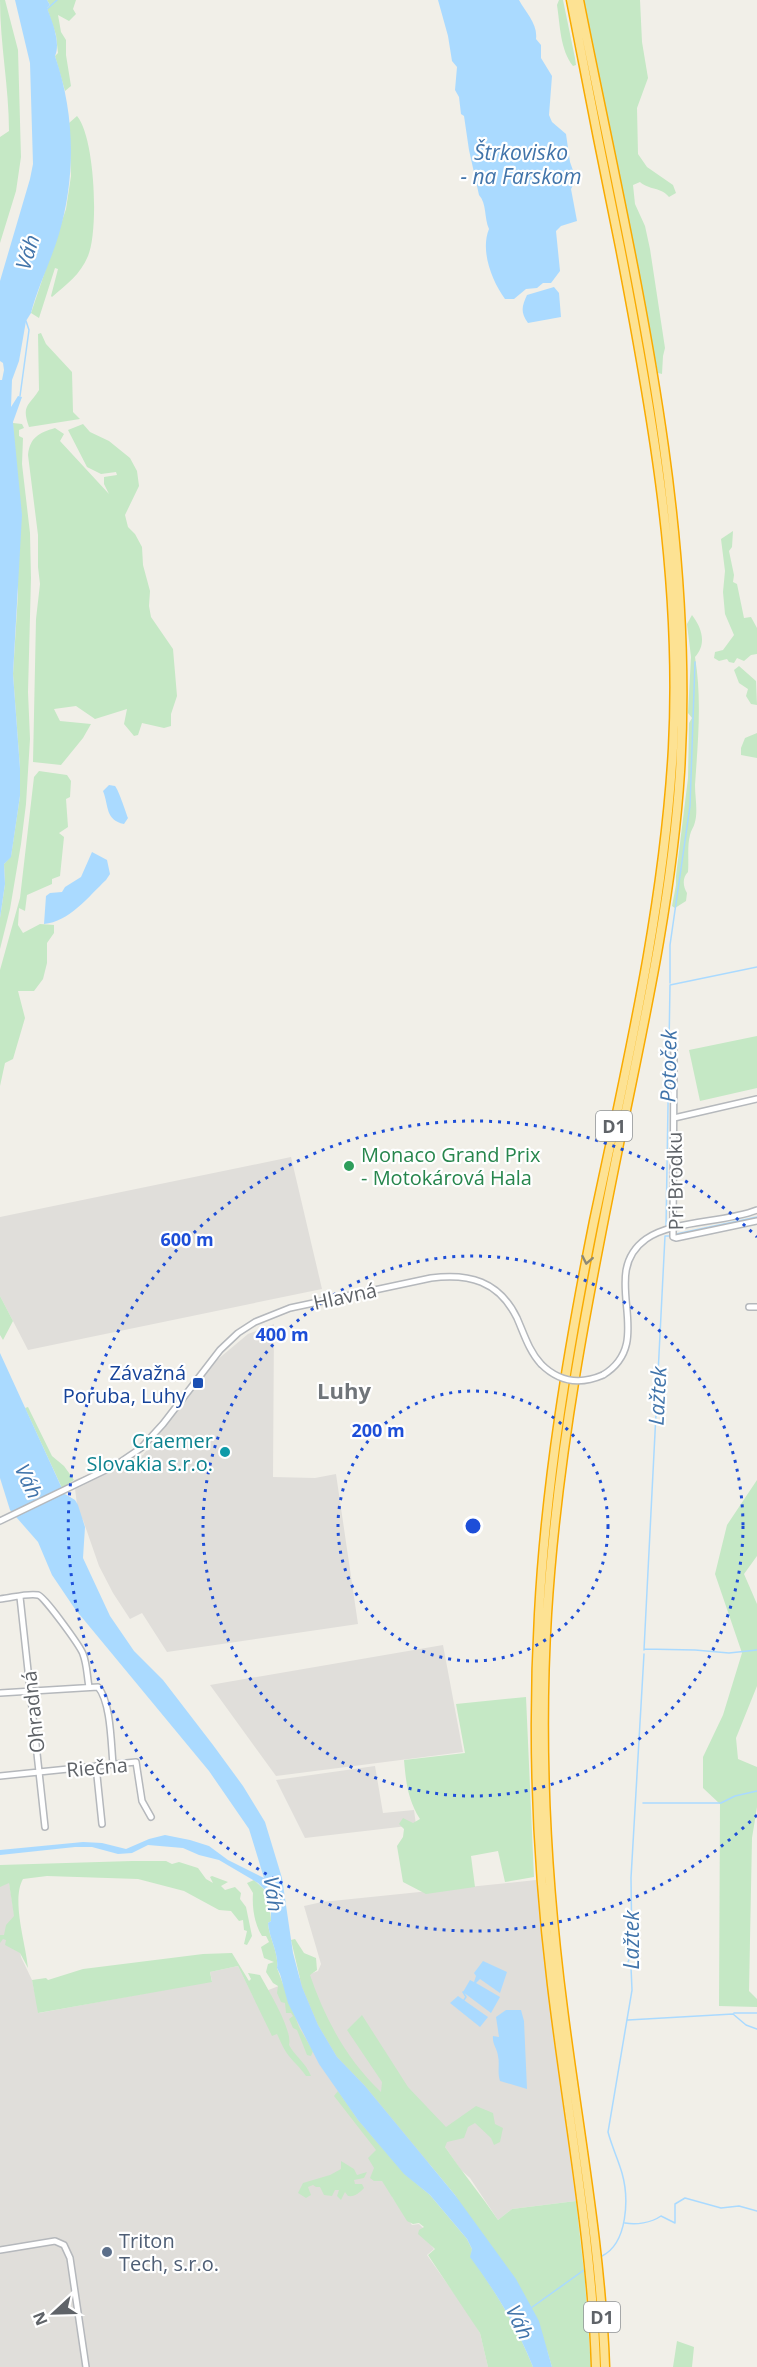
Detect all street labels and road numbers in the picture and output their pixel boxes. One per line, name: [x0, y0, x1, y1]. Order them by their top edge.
road number: D1: [596, 1111, 632, 1141]
street label: Pri Brodku: [661, 1131, 689, 1231]
street label: Hlavná: [311, 1276, 379, 1316]
street label: Ohradná: [15, 1669, 51, 1755]
street label: Riečna: [65, 1751, 129, 1783]
road number: D1: [584, 2302, 620, 2332]

